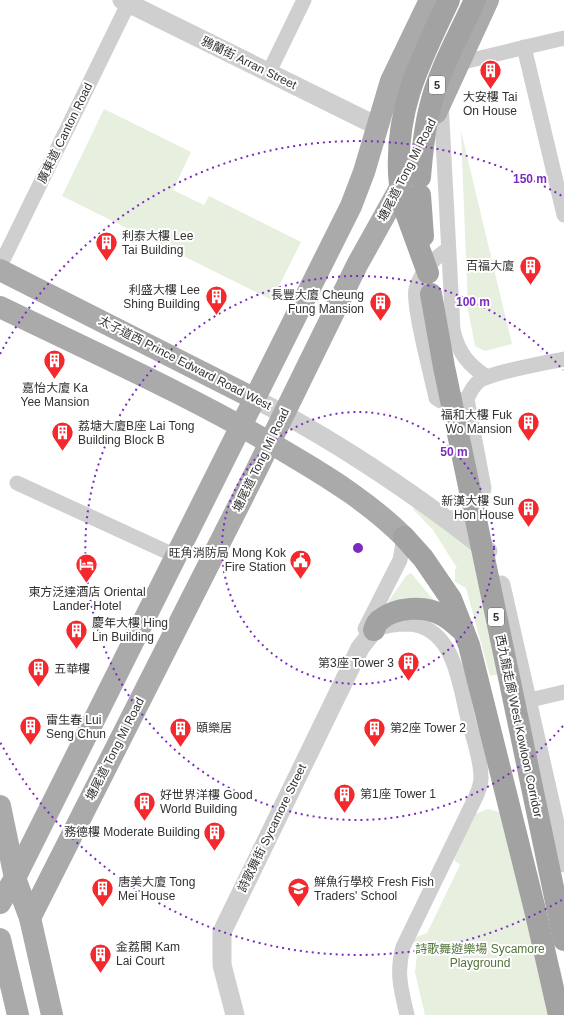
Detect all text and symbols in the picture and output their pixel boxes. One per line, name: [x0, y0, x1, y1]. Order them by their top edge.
street label: 鴉蘭街 Arran Street: [199, 34, 299, 92]
building icon: 大安樓 Tai On House: [477, 57, 503, 90]
road number: 5: [429, 76, 445, 94]
street label: 廣東道 Canton Road: [35, 80, 95, 186]
place label: 大安樓 Tai On House: [463, 90, 517, 118]
street label: 塘尾道 Tong Mi Road: [375, 116, 439, 224]
text: 150 m: [513, 172, 547, 186]
place label: 利泰大樓 Lee Tai Building: [122, 229, 194, 257]
building icon: 利泰大樓 Lee Tai Building: [93, 230, 119, 263]
building icon: 百福大廈: [517, 253, 543, 286]
place label: 百福大廈: [466, 259, 514, 273]
place label: 利盛大樓 Lee Shing Building: [123, 283, 200, 311]
building icon: 利盛大樓 Lee Shing Building: [203, 284, 229, 317]
place label: 長豐大廈 Cheung Fung Mansion: [271, 288, 364, 316]
building icon: 長豐大廈 Cheung Fung Mansion: [367, 289, 393, 322]
text: 100 m: [456, 295, 490, 309]
street label: 太子道西 Prince Edward Road West: [96, 313, 274, 413]
building icon: 嘉怡大廈 Ka Yee Mansion: [42, 348, 68, 381]
place label: 嘉怡大廈 Ka Yee Mansion: [21, 381, 89, 409]
street label: 塘尾道 Tong Mi Road: [230, 406, 292, 514]
place label: 福和大樓 Fuk Wo Mansion: [441, 408, 513, 436]
building icon: 福和大樓 Fuk Wo Mansion: [515, 409, 541, 442]
place label: 荔塘大廈B座 Lai Tong Building Block B: [78, 419, 195, 447]
building icon: 荔塘大廈B座 Lai Tong Building Block B: [49, 420, 75, 453]
text: 50 m: [440, 445, 468, 459]
place label: 新漢大樓 Sun Hon House: [441, 494, 514, 522]
building icon: 新漢大樓 Sun Hon House: [516, 495, 542, 528]
centre of rings: [351, 541, 365, 555]
place label: 旺角消防局 Mong Kok Fire Station: [169, 546, 287, 574]
public building icon: 旺角消防局 Mong Kok Fire Station: [288, 547, 314, 580]
hotel icon: 東方泛達酒店 Oriental Lander Hotel: [74, 552, 100, 585]
place label: 東方泛達酒店 Oriental Lander Hotel: [28, 585, 146, 613]
road number: 5: [488, 608, 504, 626]
place label: 慶年大樓 Hing Lin Building: [92, 616, 168, 644]
building icon: 慶年大樓 Hing Lin Building: [63, 617, 89, 650]
street label: 西九龍走廊 West Kowloon Corridor: [493, 633, 545, 819]
building icon: 第3座 Tower 3: [396, 650, 422, 683]
building icon: 五華樓: [25, 656, 51, 689]
place label: 第3座 Tower 3: [318, 656, 394, 670]
place label: 五華樓: [54, 662, 90, 676]
street label: 塘尾道 Tong Mi Road: [83, 695, 147, 803]
place label: 雷生春 Lui Seng Chun: [46, 713, 106, 741]
building icon: 雷生春 Lui Seng Chun: [18, 714, 44, 747]
building icon: 頤樂居: [168, 715, 194, 748]
building icon: 第2座 Tower 2: [362, 715, 388, 748]
place label: 頤樂居: [196, 721, 232, 735]
place label: 第2座 Tower 2: [390, 721, 466, 735]
street label: 詩歌舞街 Sycamore Street: [235, 761, 309, 894]
building icon: 第1座 Tower 1: [332, 781, 358, 814]
place label: 第1座 Tower 1: [360, 787, 436, 801]
place label: 好世界洋樓 Good World Building: [160, 788, 253, 816]
building icon: 好世界洋樓 Good World Building: [132, 789, 158, 822]
building icon: 務德樓 Moderate Building: [202, 819, 228, 852]
place label: 務德樓 Moderate Building: [64, 825, 200, 839]
place label: 唐美大廈 Tong Mei House: [118, 875, 195, 903]
place label: 鮮魚行學校 Fresh Fish Traders' School: [314, 875, 434, 903]
building icon: 唐美大廈 Tong Mei House: [89, 876, 115, 909]
school or university icon: 鮮魚行學校 Fresh Fish Traders' School: [285, 876, 311, 909]
place label: 金荔閣 Kam Lai Court: [116, 940, 180, 968]
building icon: 金荔閣 Kam Lai Court: [87, 941, 113, 974]
park label: 詩歌舞遊樂場 Sycamore Playground: [415, 942, 545, 970]

